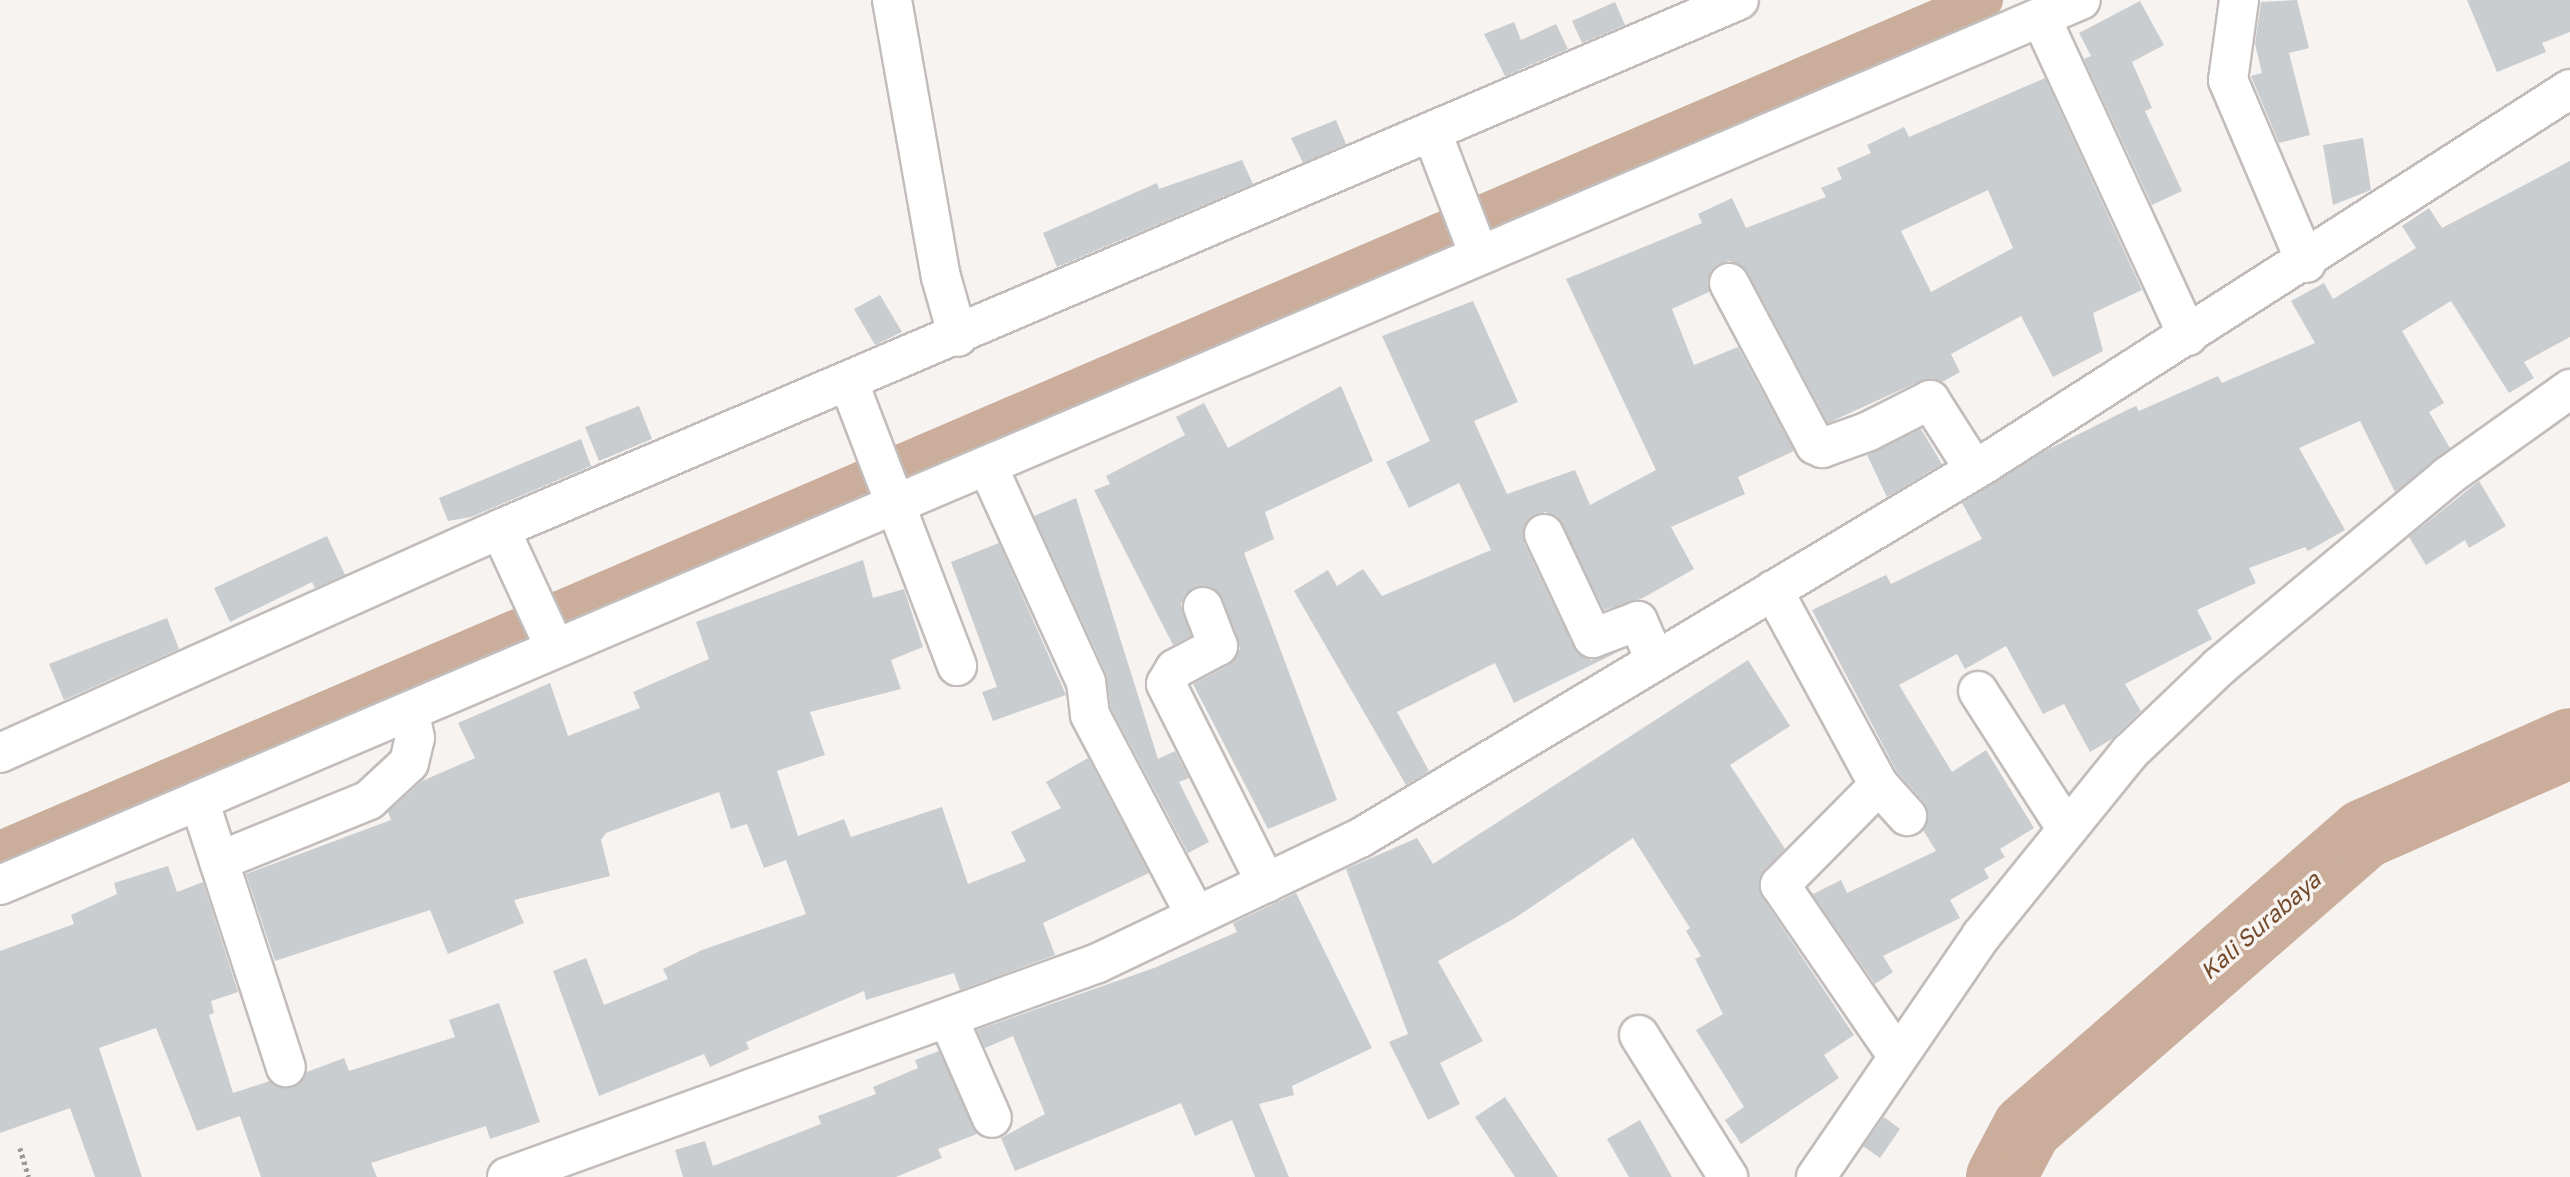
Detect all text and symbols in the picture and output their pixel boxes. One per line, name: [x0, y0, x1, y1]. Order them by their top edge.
water label: Kali Surabaya: [2194, 865, 2326, 985]

